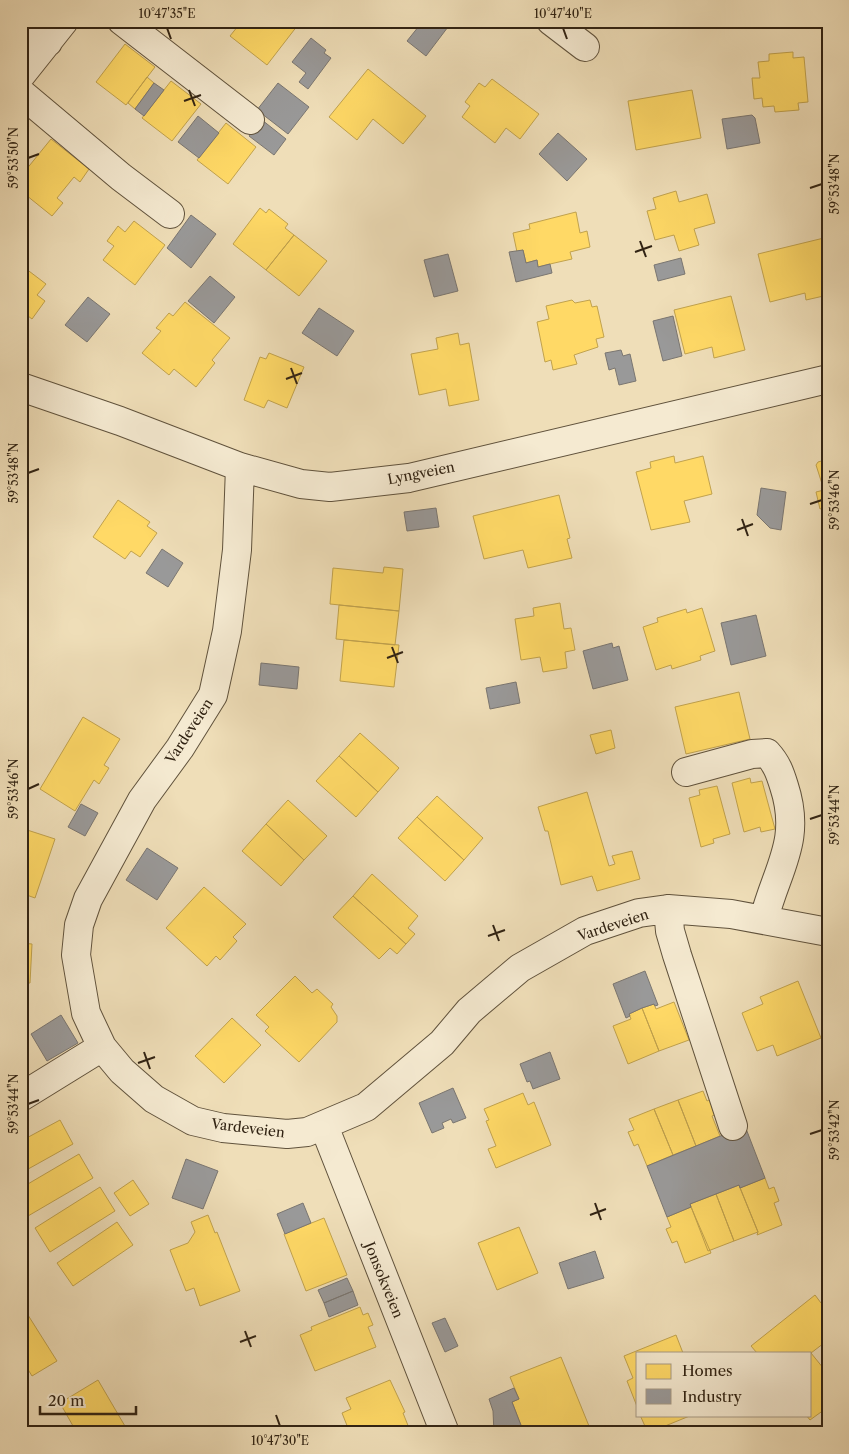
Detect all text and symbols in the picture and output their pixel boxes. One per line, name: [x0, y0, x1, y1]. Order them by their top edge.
text: 10°47'35"E: [138, 6, 196, 21]
text: 10°47'40"E: [534, 6, 592, 21]
text: 59°53'50"N: [6, 127, 21, 189]
text: 59°53'48"N: [827, 153, 842, 215]
text: 59°53'48"N: [6, 442, 21, 504]
street label: Lyngveien: [386, 458, 456, 488]
text: 59°53'46"N: [827, 470, 842, 530]
street label: Vardeveien: [161, 695, 217, 768]
text: 59°53'46"N: [6, 759, 21, 819]
text: 59°53'44"N: [827, 785, 842, 845]
street label: Vardeveien: [574, 905, 651, 945]
text: 59°53'44"N: [6, 1074, 21, 1134]
text: 59°53'42"N: [827, 1100, 842, 1160]
street label: Vardeveien: [209, 1114, 286, 1141]
street label: Jonsokveien: [360, 1237, 408, 1321]
legend: [636, 1352, 812, 1416]
text: Homes: [682, 1361, 733, 1380]
scale bar: [40, 1384, 136, 1416]
text: Industry: [682, 1387, 742, 1406]
text: 20 m: [48, 1391, 84, 1410]
text: 10°47'30"E: [251, 1433, 309, 1448]

